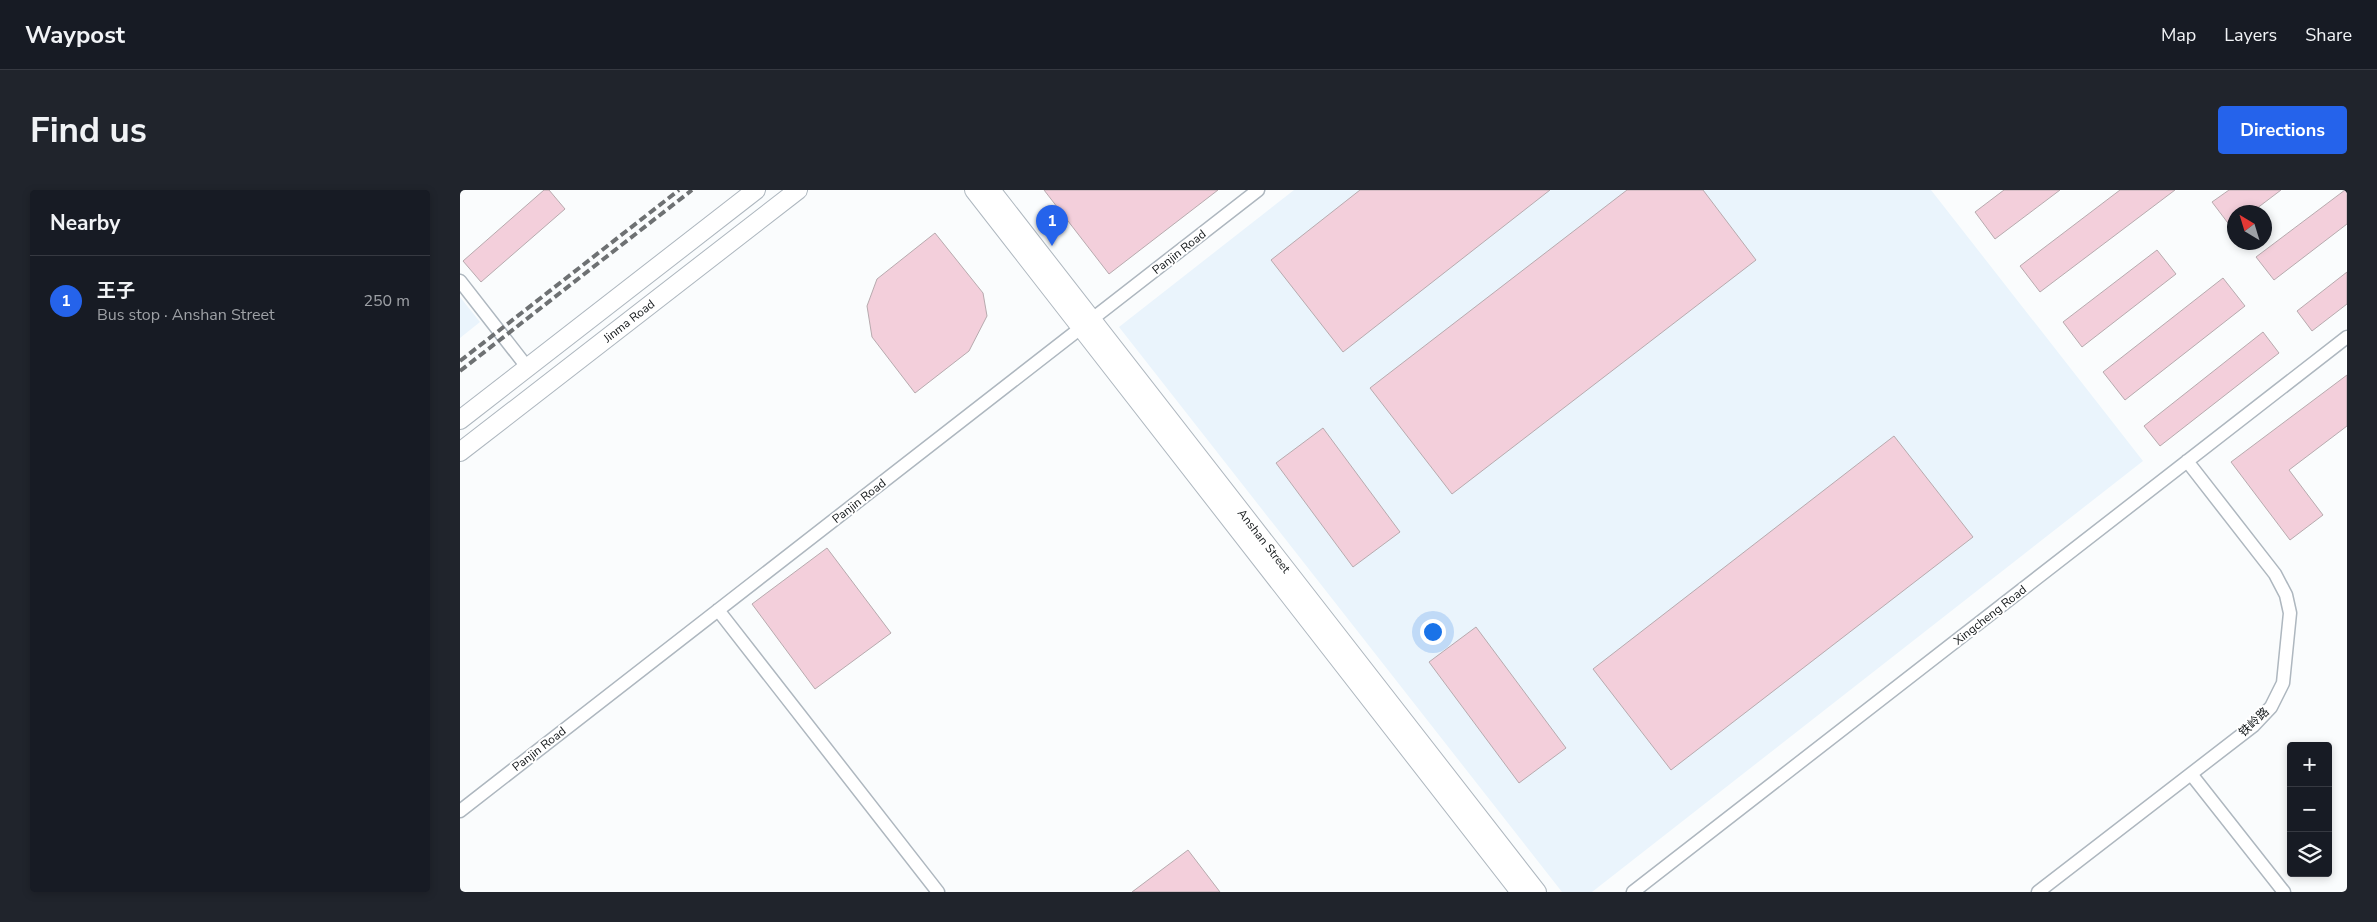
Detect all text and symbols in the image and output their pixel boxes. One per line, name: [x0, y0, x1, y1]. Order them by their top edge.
text: Waypost: [25, 19, 125, 51]
text: Map: [2161, 23, 2196, 47]
text: Layers: [2224, 23, 2277, 47]
text: Share: [2305, 23, 2352, 47]
button: Directions: [2218, 106, 2347, 154]
text: Find us: [30, 107, 147, 154]
pin: 1: [1036, 205, 1068, 246]
north arrow: [2227, 205, 2272, 250]
text: Nearby: [50, 209, 120, 237]
street label: Panjin Road: [1149, 226, 1209, 278]
text: 王子: [97, 278, 135, 304]
text: 1: [61, 290, 71, 312]
text: 250 m: [363, 290, 410, 312]
street label: Jinma Road: [599, 296, 658, 347]
text: Bus stop · Anshan Street: [97, 304, 275, 326]
street label: Panjin Road: [829, 475, 889, 527]
street label: Anshan Street: [1234, 506, 1295, 577]
street label: Xingcheng Road: [1950, 582, 2030, 648]
your location: [1420, 619, 1446, 645]
street label: 铁岭路: [2235, 704, 2273, 740]
street label: Panjin Road: [509, 723, 569, 775]
map controls: [2287, 742, 2332, 877]
button: +: [2287, 742, 2332, 787]
button: −: [2287, 787, 2332, 832]
button: layers: [2287, 832, 2332, 877]

